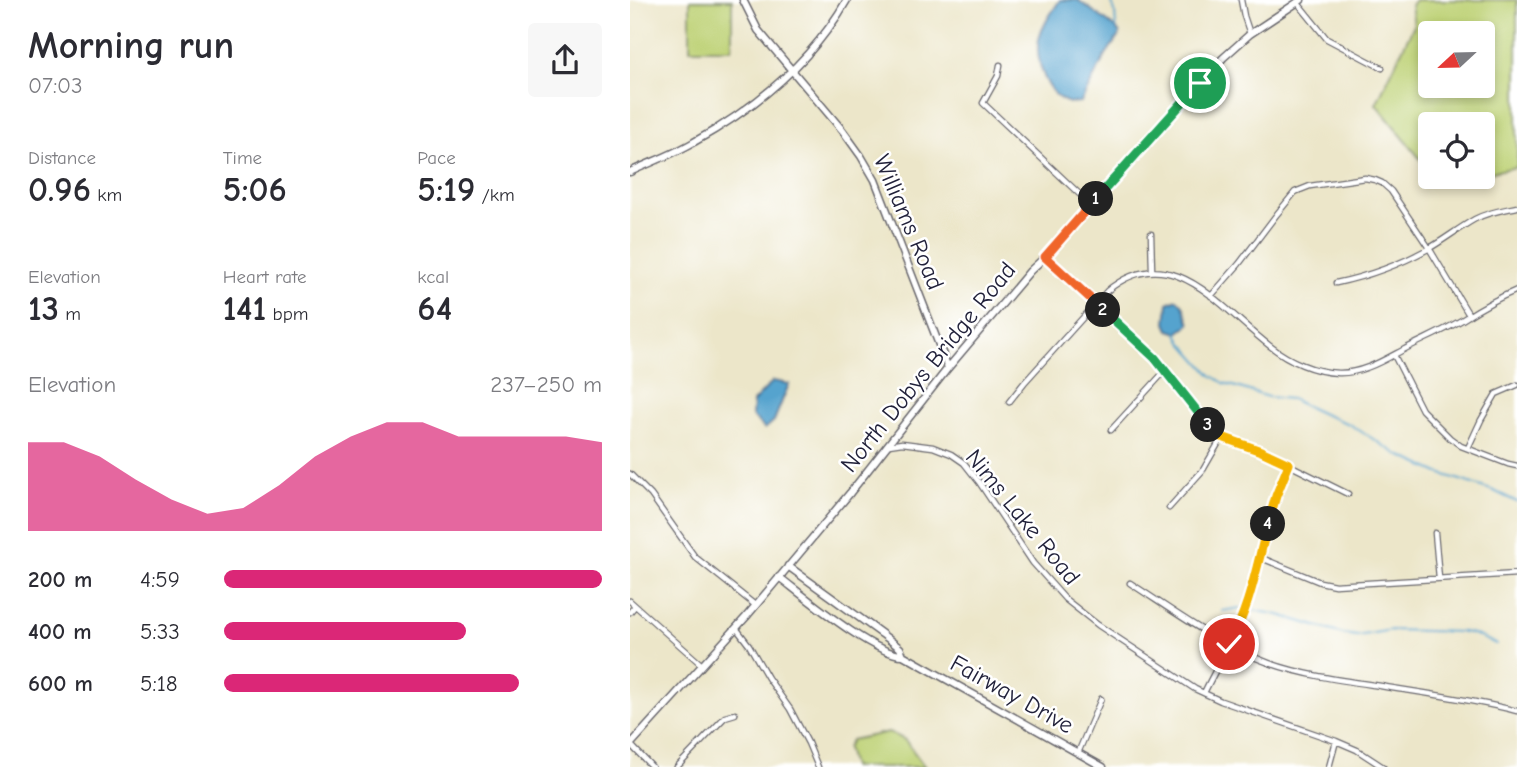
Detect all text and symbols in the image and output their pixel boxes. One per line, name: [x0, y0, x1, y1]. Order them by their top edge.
north arrow: [1418, 21, 1494, 98]
map controls: [1418, 21, 1495, 189]
button: share: [528, 23, 602, 97]
text: Morning run: [28, 24, 234, 68]
pin: [1170, 53, 1230, 113]
icon: arrive: [1181, 64, 1219, 102]
text: 07:03: [28, 72, 83, 99]
button: locate: [1418, 112, 1495, 189]
text: Distance: [28, 147, 96, 169]
text: Time: [223, 147, 262, 169]
text: Pace: [417, 147, 456, 169]
street label: Williams Road: [868, 150, 950, 294]
text: 0.96: [28, 169, 91, 210]
text: 5:06: [223, 169, 287, 210]
text: 5:19: [417, 169, 475, 210]
pin: 1: [1078, 182, 1114, 216]
text: km: [91, 184, 122, 206]
text: /km: [475, 184, 515, 206]
text: 1: [1092, 187, 1099, 209]
street label: North Dobys Bridge Road: [835, 256, 1021, 478]
text: Elevation: [28, 266, 101, 288]
text: Heart rate: [223, 266, 306, 288]
text: kcal: [417, 266, 449, 288]
text: 13: [28, 288, 59, 329]
text: 141: [223, 288, 266, 329]
text: 64: [417, 288, 452, 329]
pin: 2: [1086, 292, 1120, 328]
text: 2: [1098, 298, 1107, 320]
text: m: [59, 303, 81, 325]
text: bpm: [266, 303, 309, 325]
text: Elevation: [28, 371, 116, 398]
text: 237–250 m: [490, 371, 602, 398]
pin: 3: [1190, 408, 1226, 442]
text: 3: [1203, 413, 1212, 435]
street label: Nims Lake Road: [960, 444, 1086, 590]
pin: 4: [1250, 506, 1286, 542]
text: 4: [1263, 512, 1272, 534]
text: 200 m: [28, 566, 92, 593]
text: 4:59: [140, 566, 180, 593]
pin: [1199, 614, 1259, 674]
text: 400 m: [28, 618, 92, 645]
text: 5:33: [140, 618, 180, 645]
icon: check: [1210, 625, 1248, 663]
street label: Fairway Drive: [945, 649, 1079, 739]
text: 600 m: [28, 670, 93, 697]
text: 5:18: [140, 670, 178, 697]

